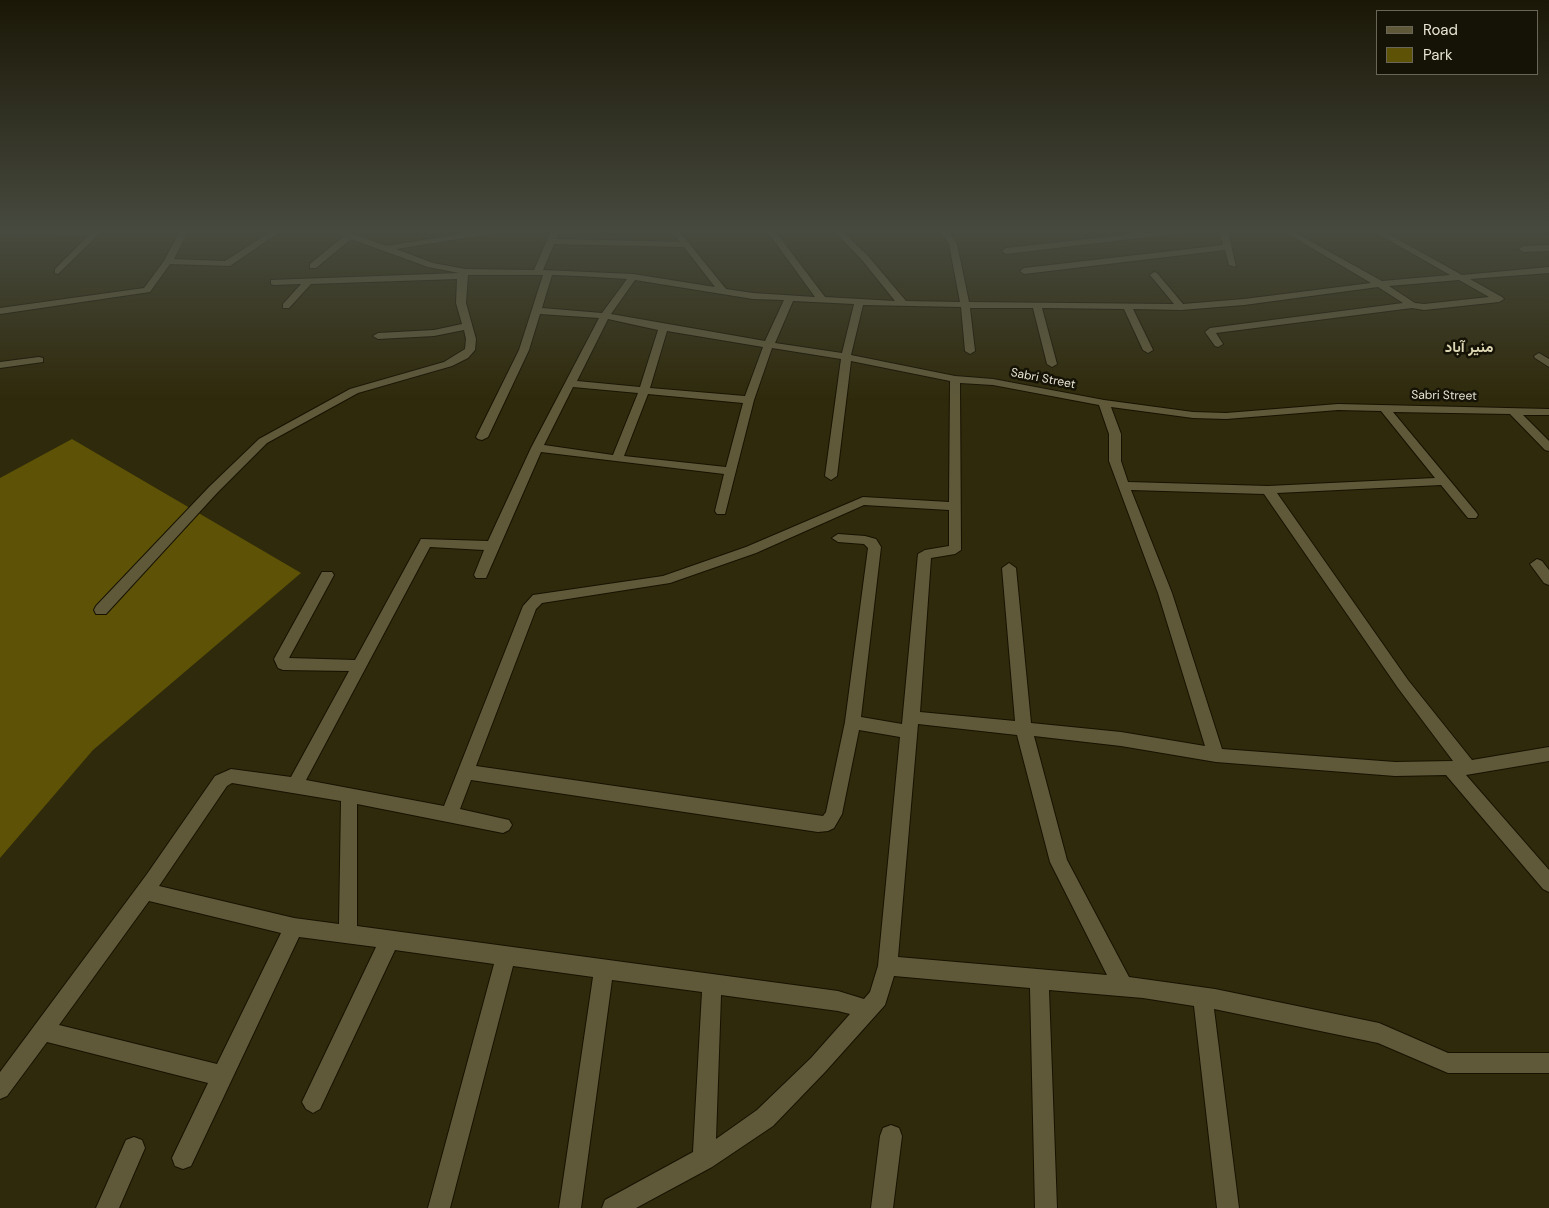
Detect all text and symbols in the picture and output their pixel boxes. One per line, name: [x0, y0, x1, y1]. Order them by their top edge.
legend: [1376, 10, 1539, 75]
text: Road: [1423, 20, 1458, 40]
text: Park: [1423, 45, 1453, 65]
district label: منیر آباد: [1445, 339, 1493, 357]
street label: Sabri Street: [1009, 366, 1077, 392]
street label: Sabri Street: [1411, 388, 1477, 404]

